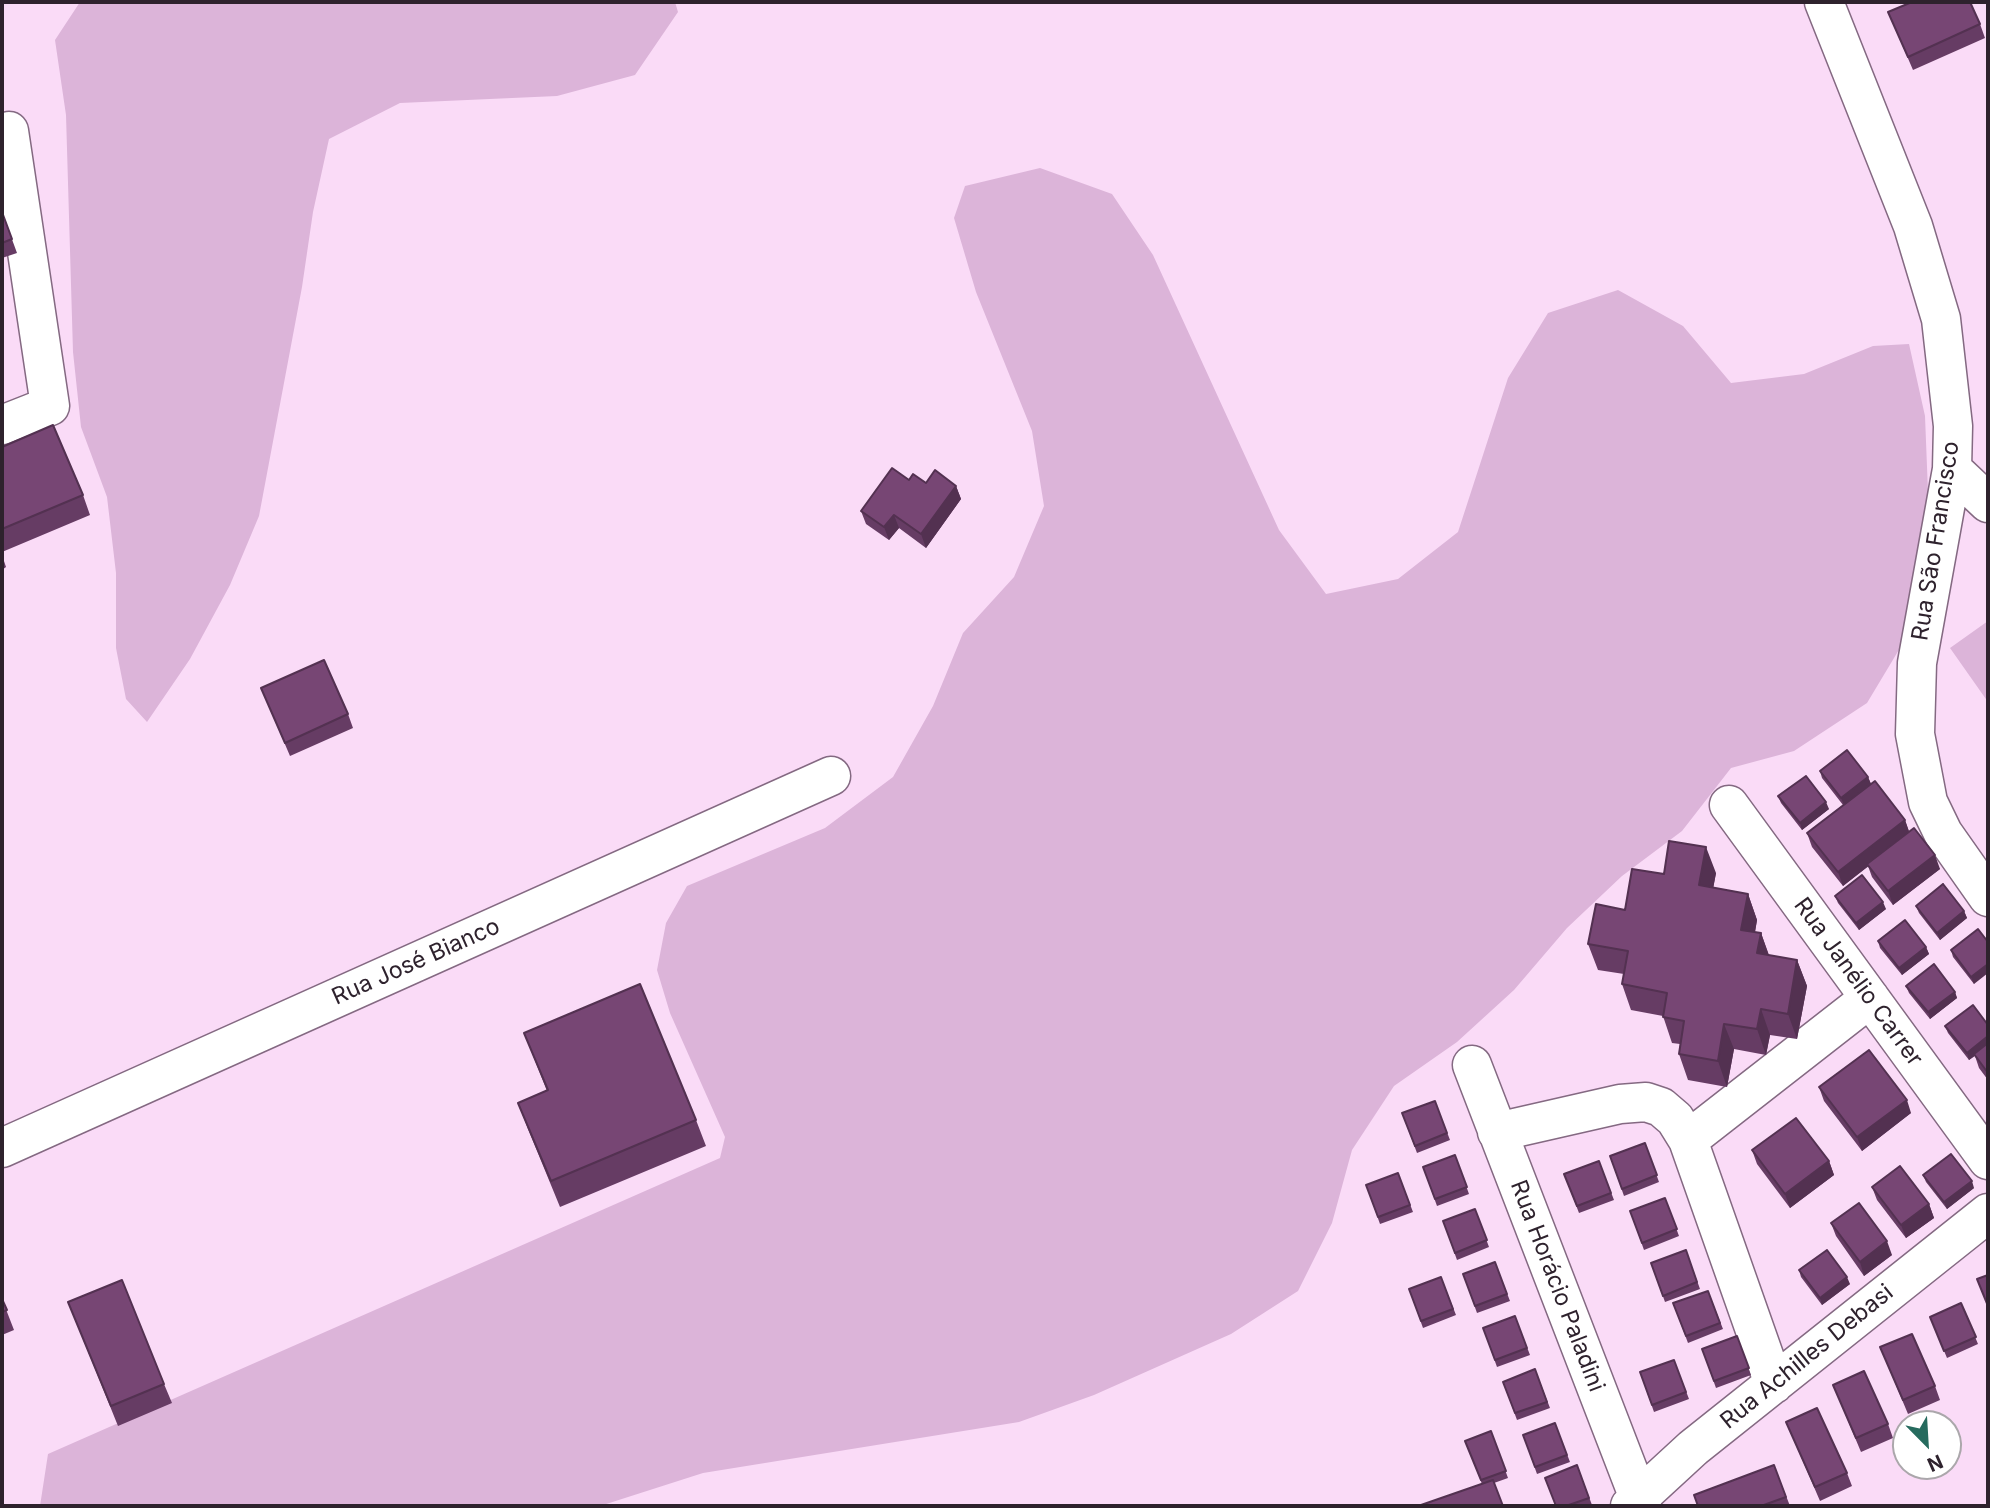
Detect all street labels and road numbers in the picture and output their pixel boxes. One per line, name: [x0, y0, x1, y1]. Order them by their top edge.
street label: Rua São Francisco: [1907, 439, 1965, 643]
street label: Rua Janélio Carrer: [1788, 892, 1928, 1072]
street label: Rua José Bianco: [328, 913, 504, 1011]
street label: Rua Horácio Paladini: [1504, 1176, 1610, 1396]
street label: Rua Achilles Debasi: [1715, 1279, 1899, 1435]

